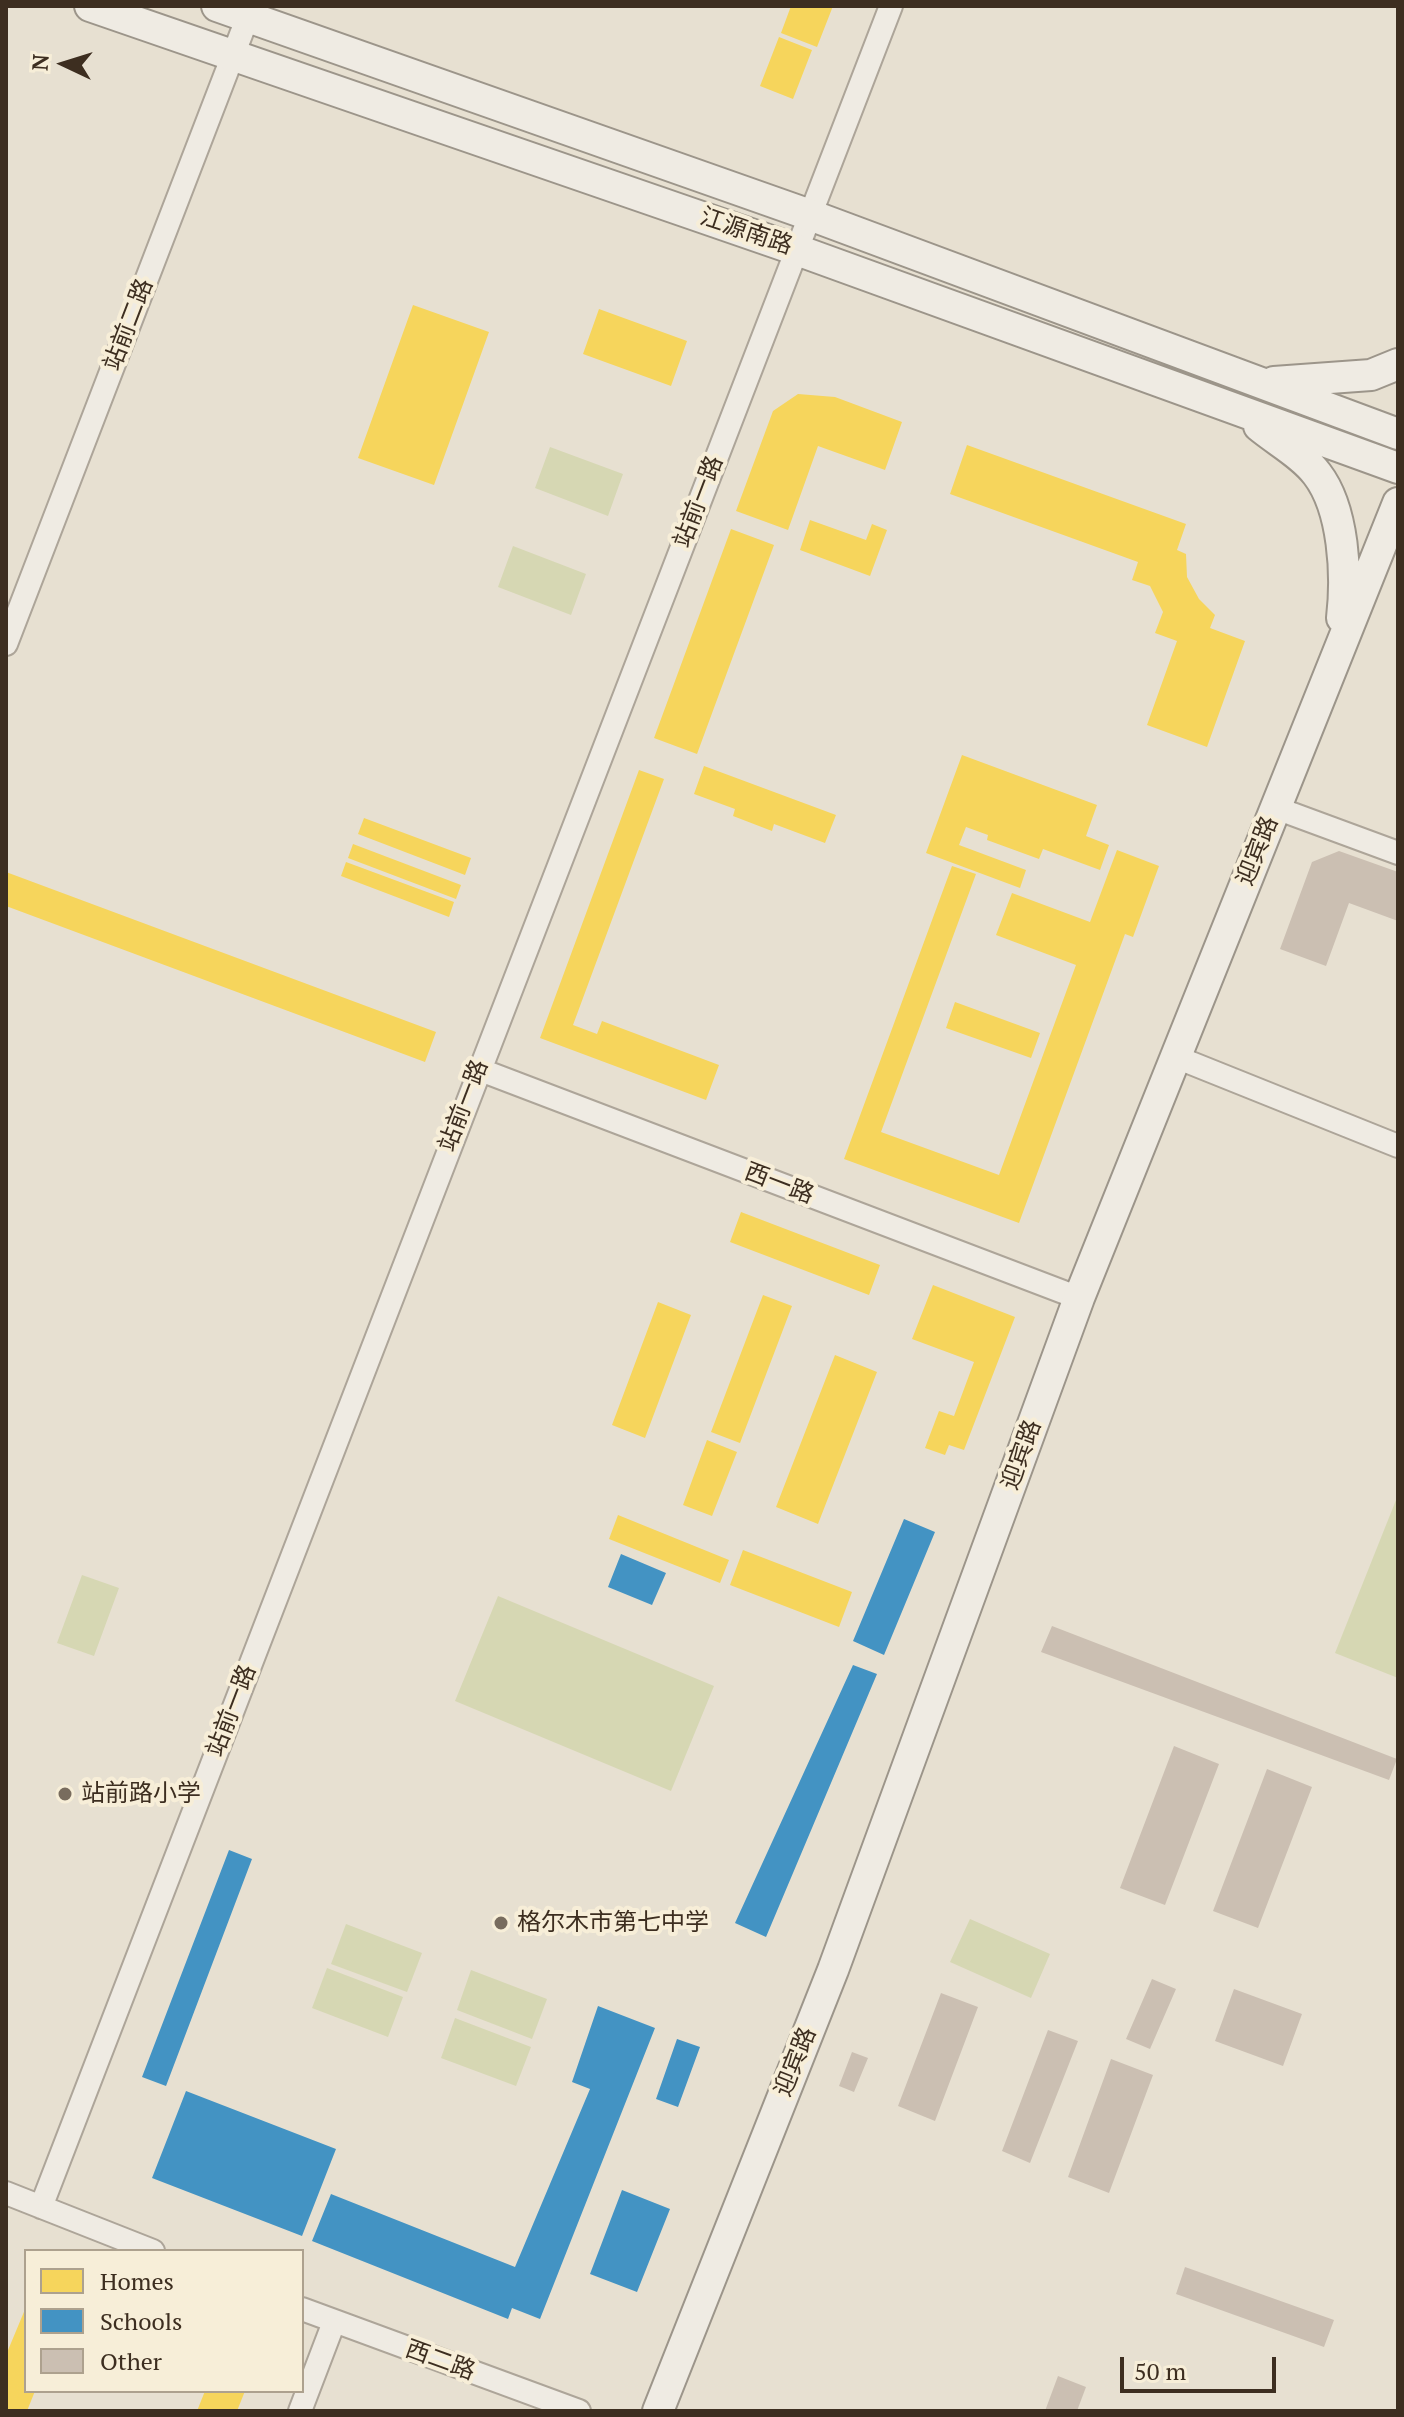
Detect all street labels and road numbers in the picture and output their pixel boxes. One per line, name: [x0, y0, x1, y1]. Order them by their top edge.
street label: 江源南路: [696, 203, 796, 261]
street label: 站前二路: [98, 275, 160, 375]
street label: 站前一路: [668, 452, 730, 552]
street label: 迎宾路: [1231, 812, 1285, 890]
street label: 站前一路: [433, 1056, 495, 1156]
street label: 西一路: [740, 1158, 818, 1210]
street label: 迎宾路: [996, 1416, 1048, 1494]
street label: 站前一路: [201, 1661, 263, 1761]
street label: 迎宾路: [769, 2023, 823, 2101]
street label: 西二路: [401, 2335, 479, 2387]

